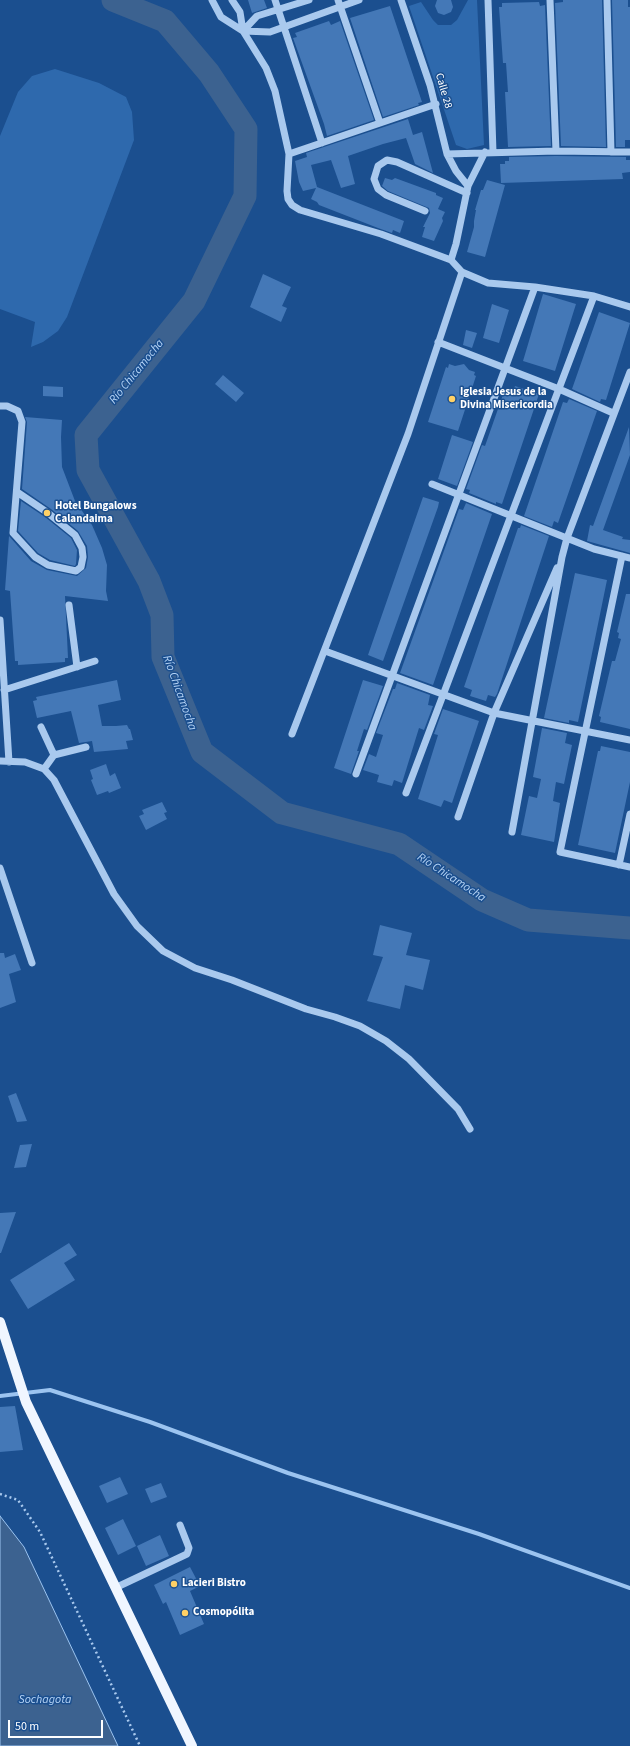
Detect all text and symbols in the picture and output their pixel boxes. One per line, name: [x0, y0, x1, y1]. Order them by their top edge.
street label: Calle 28: [432, 72, 454, 110]
water label: Río Chicamocha: [107, 337, 167, 407]
place label: Iglesia Jesus de la Divina Misericordia: [460, 386, 553, 412]
marker: Iglesia Jesus de la Divina Misericordia: [447, 394, 457, 404]
place label: Hotel Bungalows Calandaima: [55, 500, 137, 526]
marker: Hotel Bungalows Calandaima: [42, 508, 52, 518]
water label: Río Chicamocha: [159, 653, 199, 733]
water label: Río Chicamocha: [414, 850, 488, 906]
place label: Lacieri Bistro: [182, 1577, 246, 1591]
marker: Lacieri Bistro: [169, 1579, 179, 1589]
place label: Cosmopólita: [193, 1606, 254, 1620]
marker: Cosmopólita: [180, 1608, 190, 1618]
water label: Sochagota: [19, 1693, 71, 1707]
scale bar: [10, 1712, 105, 1738]
text: 50 m: [15, 1718, 39, 1735]

